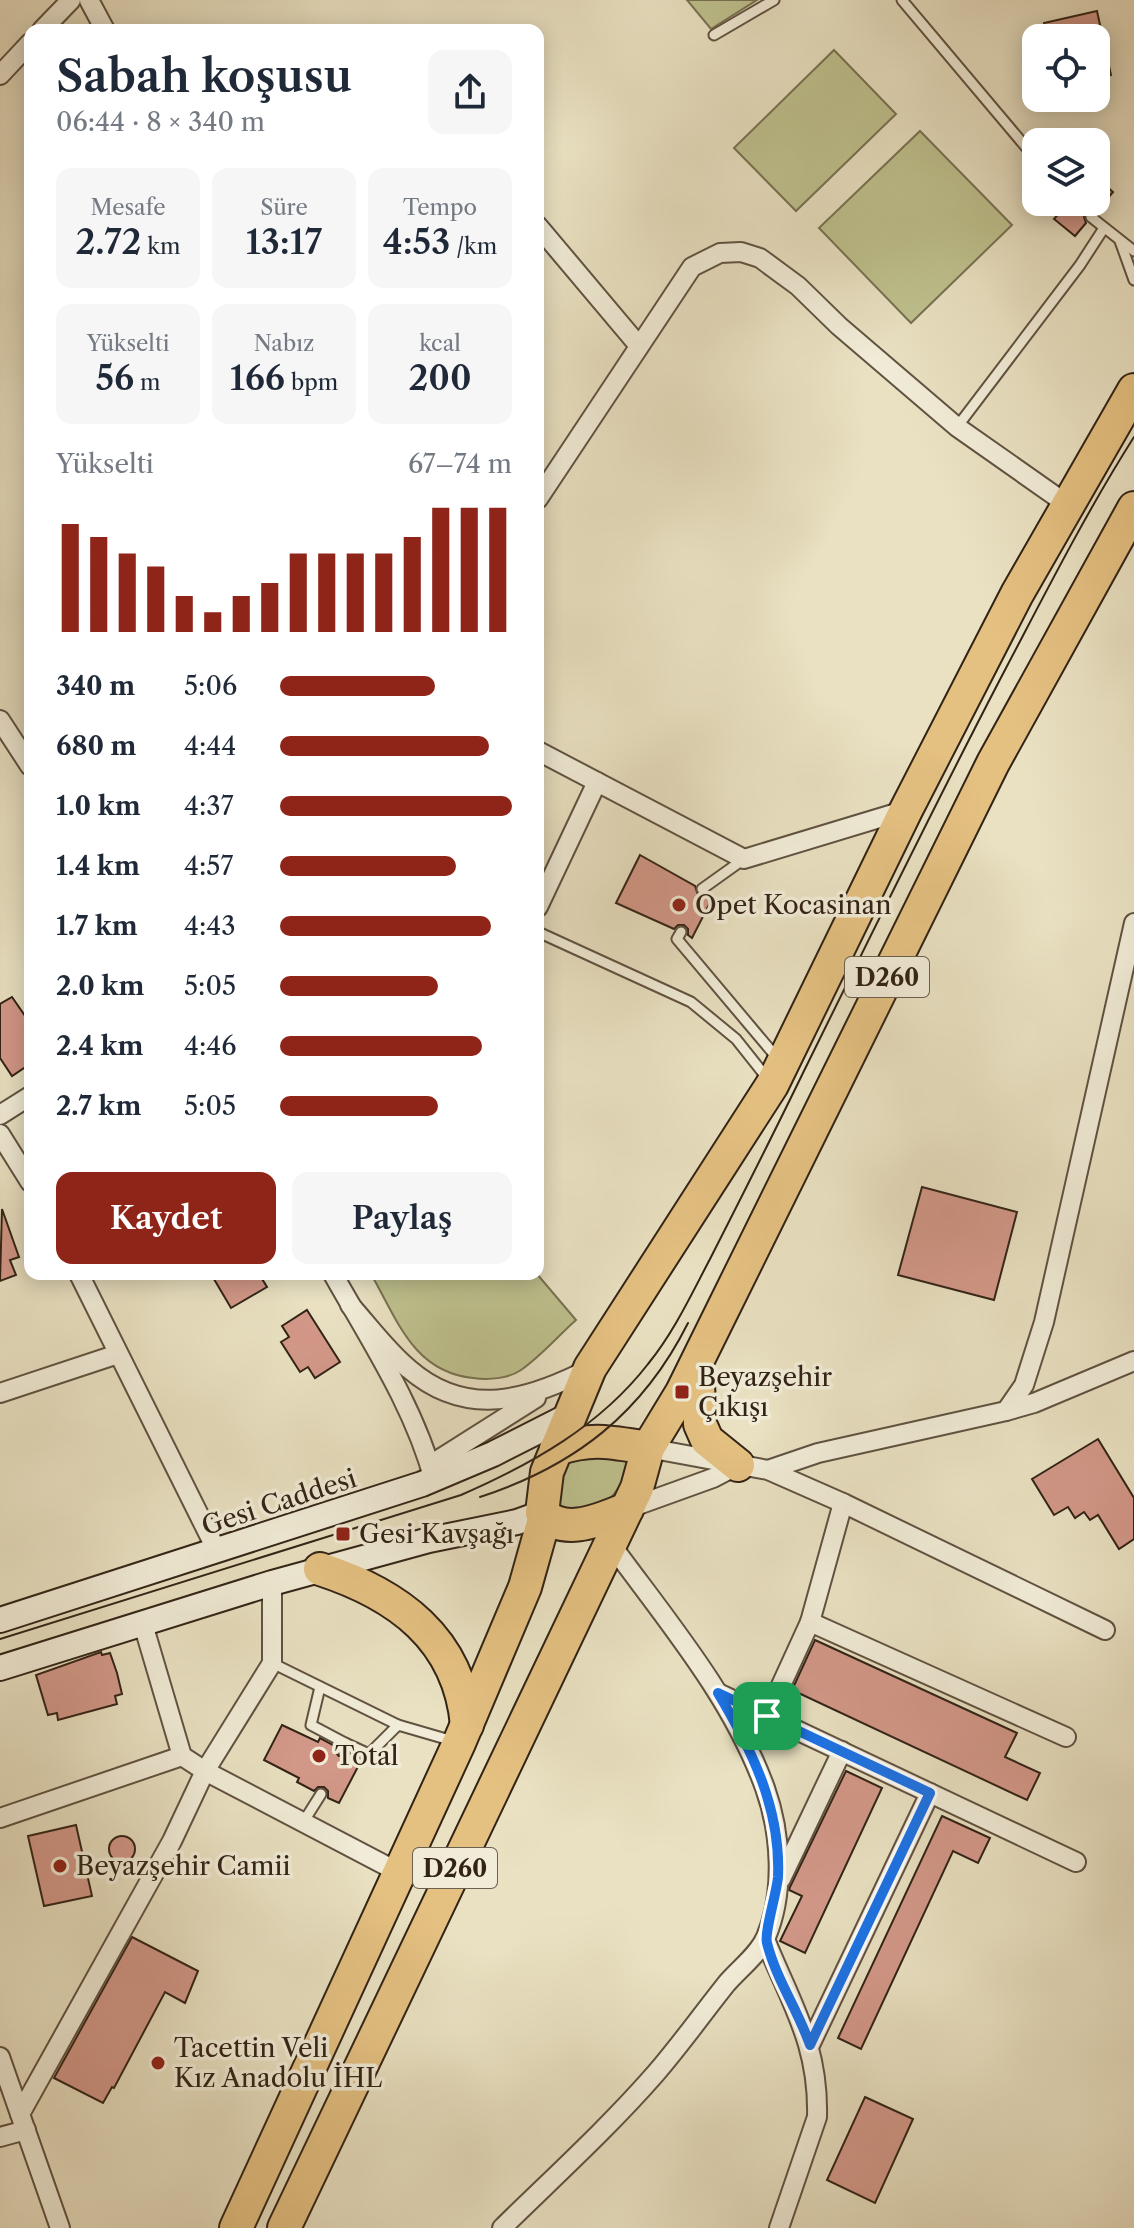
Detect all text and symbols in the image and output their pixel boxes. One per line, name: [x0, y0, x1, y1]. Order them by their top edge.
map controls: [1022, 24, 1110, 216]
button: locate: [1022, 24, 1110, 112]
text: Sabah koşusu: [56, 49, 352, 103]
button: share: [428, 50, 512, 134]
text: 06:44 · 8 × 340 m: [56, 106, 265, 138]
button: layers: [1022, 128, 1110, 216]
text: Mesafe: [90, 194, 166, 221]
text: Süre: [260, 194, 308, 221]
text: Tempo: [403, 194, 477, 221]
text: 2.72: [75, 221, 142, 263]
text: 13:17: [246, 221, 322, 263]
text: 4:53: [383, 221, 450, 263]
text: km: [142, 233, 181, 260]
text: /km: [450, 233, 497, 260]
text: Yükselti: [87, 330, 169, 357]
text: Nabız: [254, 330, 314, 357]
text: kcal: [419, 330, 461, 357]
text: 56: [95, 357, 134, 399]
text: 166: [230, 357, 285, 399]
text: 200: [408, 357, 472, 399]
text: m: [134, 369, 161, 396]
text: bpm: [285, 369, 338, 396]
text: Yükselti: [56, 448, 154, 480]
text: 67–74 m: [408, 448, 512, 480]
text: 340 m: [56, 670, 135, 702]
text: 5:06: [184, 670, 237, 702]
text: 680 m: [56, 730, 137, 762]
text: 4:44: [184, 730, 236, 762]
text: 1.0 km: [56, 790, 141, 822]
text: 4:37: [184, 790, 233, 822]
text: 1.4 km: [56, 850, 140, 882]
text: 4:57: [184, 850, 233, 882]
place label: Opet Kocasinan: [695, 889, 891, 921]
marker: Opet Kocasinan: [670, 896, 688, 914]
text: 1.7 km: [56, 910, 138, 942]
text: 4:43: [184, 910, 236, 942]
road number: D260: [845, 957, 929, 997]
text: 2.0 km: [56, 970, 144, 1002]
text: 5:05: [184, 970, 236, 1002]
text: 2.4 km: [56, 1030, 144, 1062]
text: 4:46: [184, 1030, 237, 1062]
text: 2.7 km: [56, 1090, 141, 1122]
text: 5:05: [184, 1090, 236, 1122]
button: Kaydet: [56, 1172, 276, 1264]
button: Paylaş: [292, 1172, 512, 1264]
place label: Beyazşehir Çıkışı: [698, 1361, 832, 1423]
marker: Beyazşehir Çıkışı: [673, 1383, 691, 1401]
street label: Gesi Caddesi: [198, 1462, 361, 1542]
place label: Gesi Kavşağı: [359, 1518, 514, 1550]
marker: Gesi Kavşağı: [334, 1525, 352, 1543]
pin: [733, 1682, 801, 1750]
icon: arrive: [745, 1694, 789, 1738]
place label: Total: [335, 1740, 399, 1772]
marker: Total: [310, 1747, 328, 1765]
road number: D260: [413, 1848, 497, 1888]
place label: Beyazşehir Camii: [76, 1850, 290, 1882]
marker: Beyazşehir Camii: [51, 1857, 69, 1875]
place label: Tacettin Veli Kız Anadolu İHL: [174, 2032, 382, 2094]
marker: Tacettin Veli Kız Anadolu İHL: [149, 2054, 167, 2072]

